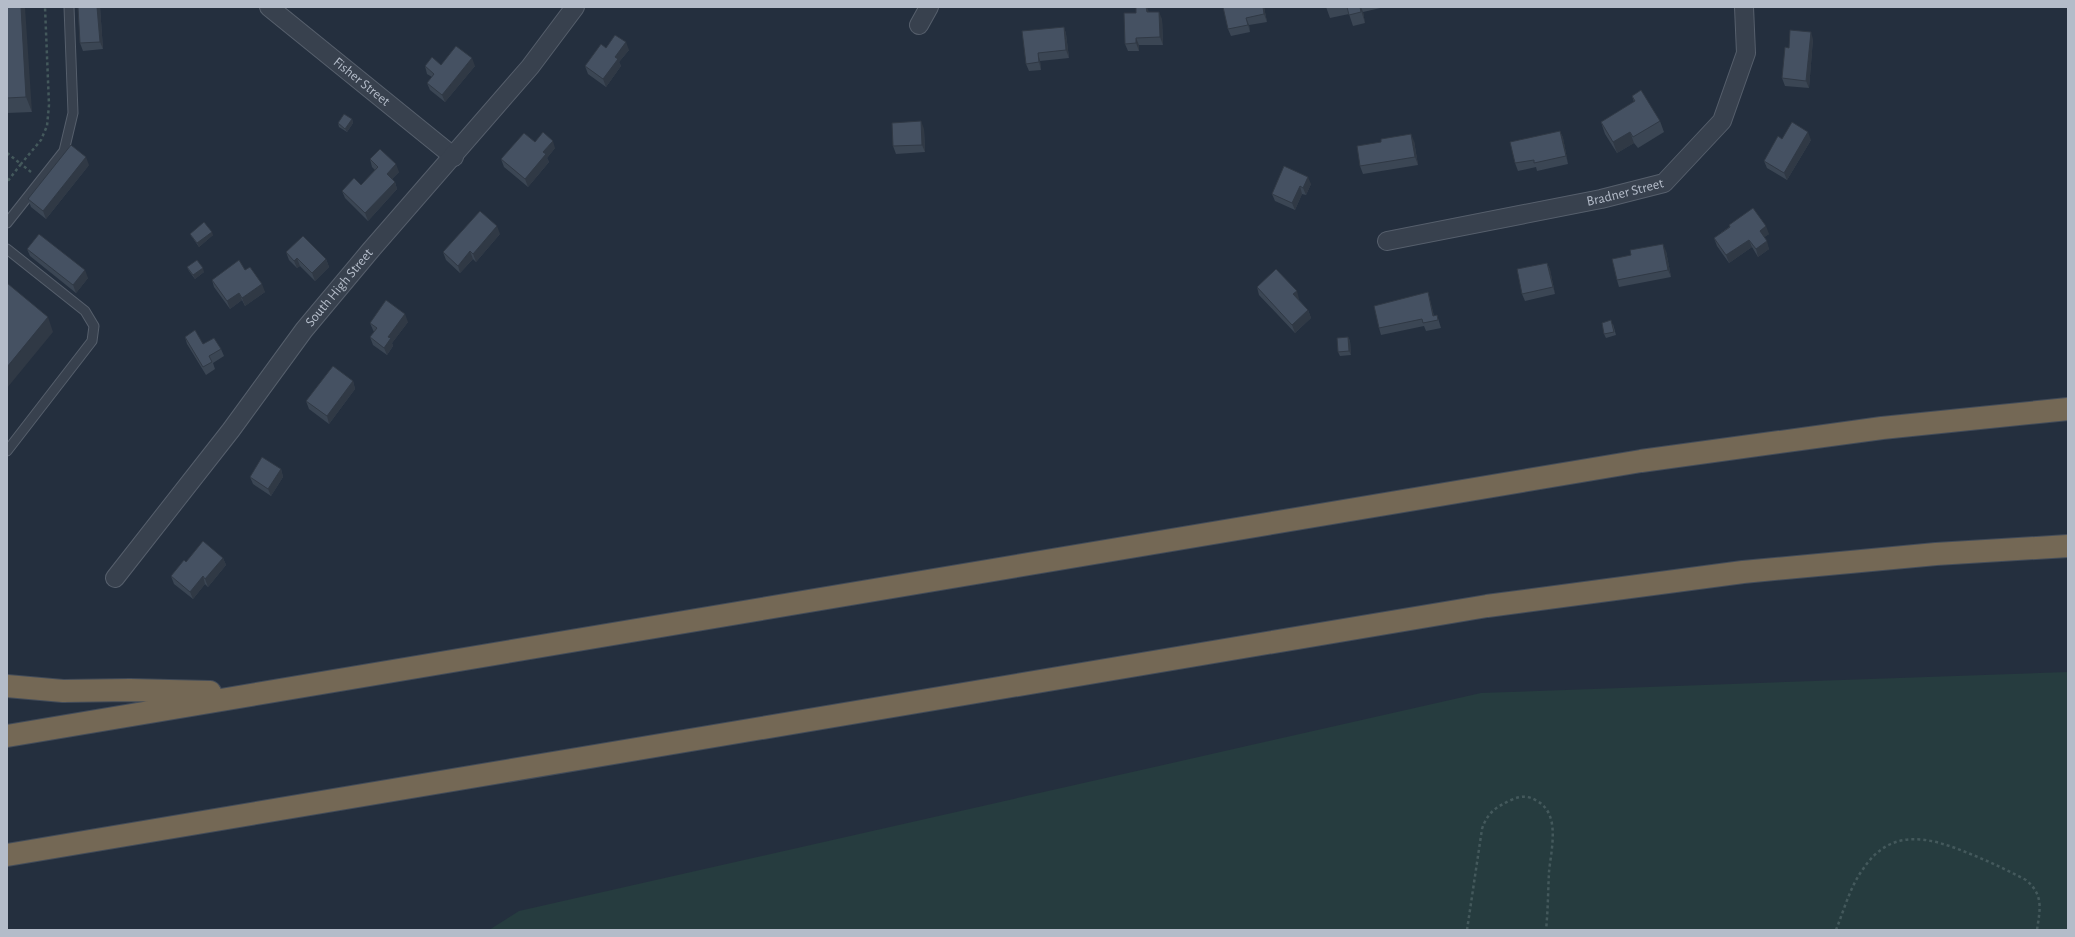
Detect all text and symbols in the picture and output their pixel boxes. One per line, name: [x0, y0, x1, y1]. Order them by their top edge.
street label: Fisher Street: [331, 55, 393, 109]
street label: Bradner Street: [1585, 176, 1666, 209]
street label: South High Street: [303, 246, 376, 329]

